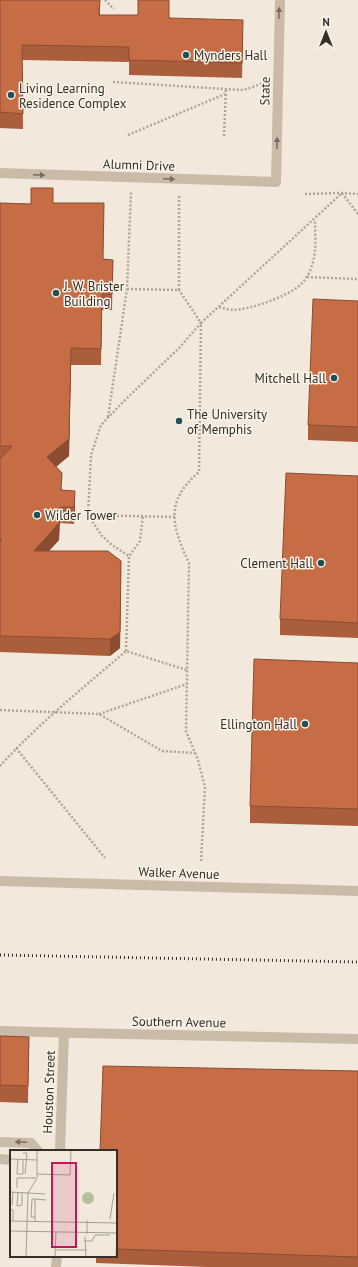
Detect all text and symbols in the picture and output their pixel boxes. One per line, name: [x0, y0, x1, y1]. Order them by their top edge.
one-way arrow: [276, 6, 282, 19]
north arrow: [306, 12, 346, 52]
text: N: [322, 15, 330, 29]
place label: Mynders Hall: [194, 47, 267, 64]
marker: Mynders Hall: [181, 50, 191, 60]
street label: State: [256, 77, 274, 105]
place label: Living Learning Residence Complex: [19, 80, 127, 112]
marker: Living Learning Residence Complex: [6, 90, 16, 100]
one-way arrow: [274, 136, 280, 149]
street label: Alumni Drive: [103, 155, 175, 175]
one-way arrow: [33, 171, 45, 178]
one-way arrow: [163, 175, 175, 182]
place label: J. W. Brister Building: [63, 278, 125, 310]
marker: J. W. Brister Building: [51, 288, 61, 298]
place label: Mitchell Hall: [255, 370, 326, 387]
marker: Mitchell Hall: [329, 373, 339, 383]
place label: The University of Memphis: [187, 406, 267, 438]
marker: The University of Memphis: [174, 416, 184, 426]
place label: Wilder Tower: [45, 507, 118, 524]
marker: Wilder Tower: [32, 510, 42, 520]
place label: Clement Hall: [240, 555, 313, 572]
marker: Clement Hall: [316, 558, 326, 568]
place label: Ellington Hall: [220, 716, 297, 733]
marker: Ellington Hall: [300, 719, 310, 729]
street label: Walker Avenue: [138, 863, 220, 883]
street label: Southern Avenue: [132, 1013, 226, 1031]
street label: Houston Street: [39, 1050, 59, 1134]
one-way arrow: [14, 1139, 27, 1145]
inset map: [10, 1150, 117, 1257]

